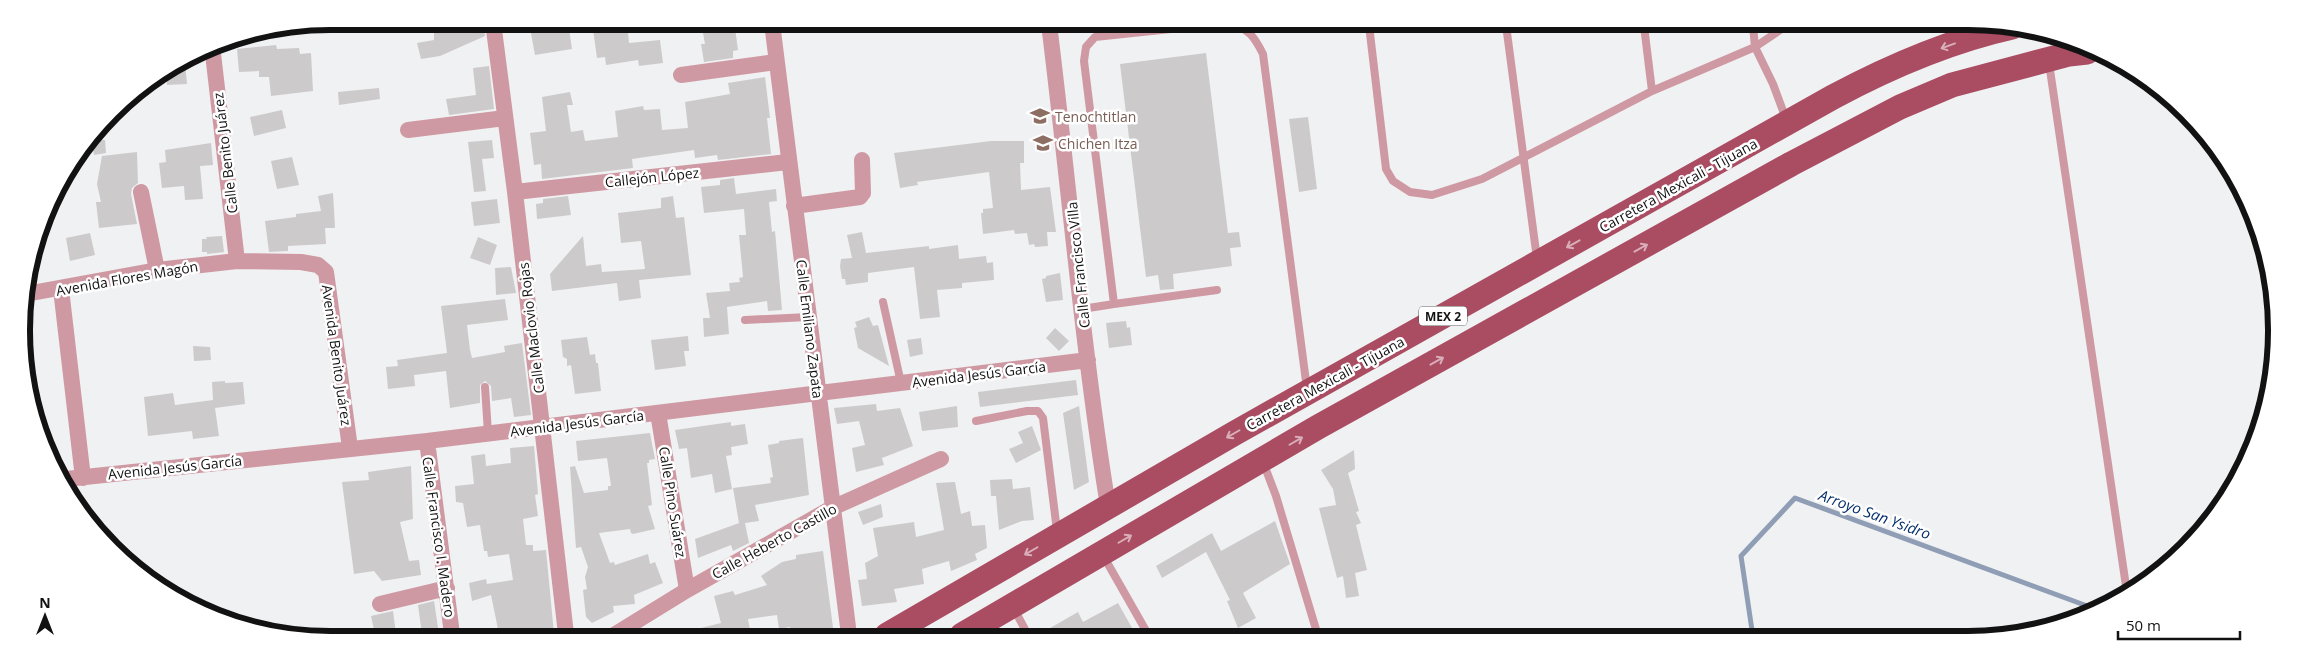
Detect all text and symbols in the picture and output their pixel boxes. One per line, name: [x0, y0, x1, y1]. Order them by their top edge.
one-way arrow: [1941, 42, 1957, 51]
street label: Calle Benito Juárez: [208, 91, 242, 214]
school or university icon: Tenochtitlan: [1029, 105, 1051, 127]
place label: Tenochtitlan: [1055, 107, 1136, 126]
school or university icon: Chichen Itza: [1032, 132, 1054, 154]
place label: Chichen Itza: [1058, 134, 1138, 153]
street label: Carretera Mexicali - Tijuana: [1596, 134, 1760, 236]
street label: Callejón López: [604, 163, 700, 191]
street label: Calle Francisco Villa: [1062, 201, 1094, 329]
one-way arrow: [1566, 239, 1581, 249]
one-way arrow: [1633, 243, 1648, 253]
street label: Avenida Flores Magón: [55, 256, 199, 300]
street label: Calle Emiliano Zapata: [792, 258, 828, 400]
street label: Calle Maclovio Rojas: [513, 261, 548, 395]
street label: Avenida Benito Juárez: [318, 283, 356, 427]
road number: MEX 2: [1419, 306, 1467, 326]
street label: Carretera Mexicali - Tijuana: [1243, 332, 1407, 434]
street label: Avenida Jesús García: [911, 356, 1047, 392]
one-way arrow: [1430, 356, 1445, 366]
street label: Avenida Jesús García: [509, 405, 645, 441]
one-way arrow: [1226, 430, 1240, 440]
one-way arrow: [1288, 435, 1302, 445]
street label: Calle Pino Suárez: [655, 445, 691, 559]
street label: Avenida Jesús García: [107, 451, 243, 483]
street label: Calle Francisco I. Madero: [418, 455, 460, 619]
water label: Arroyo San Ysidro: [1815, 484, 1934, 543]
street label: Calle Heberto Castillo: [708, 499, 840, 583]
one-way arrow: [1117, 534, 1131, 544]
one-way arrow: [1025, 546, 1039, 556]
north arrow: [20, 591, 70, 641]
text: N: [39, 593, 51, 612]
scale bar: [2118, 608, 2240, 640]
text: 50 m: [2126, 615, 2161, 635]

